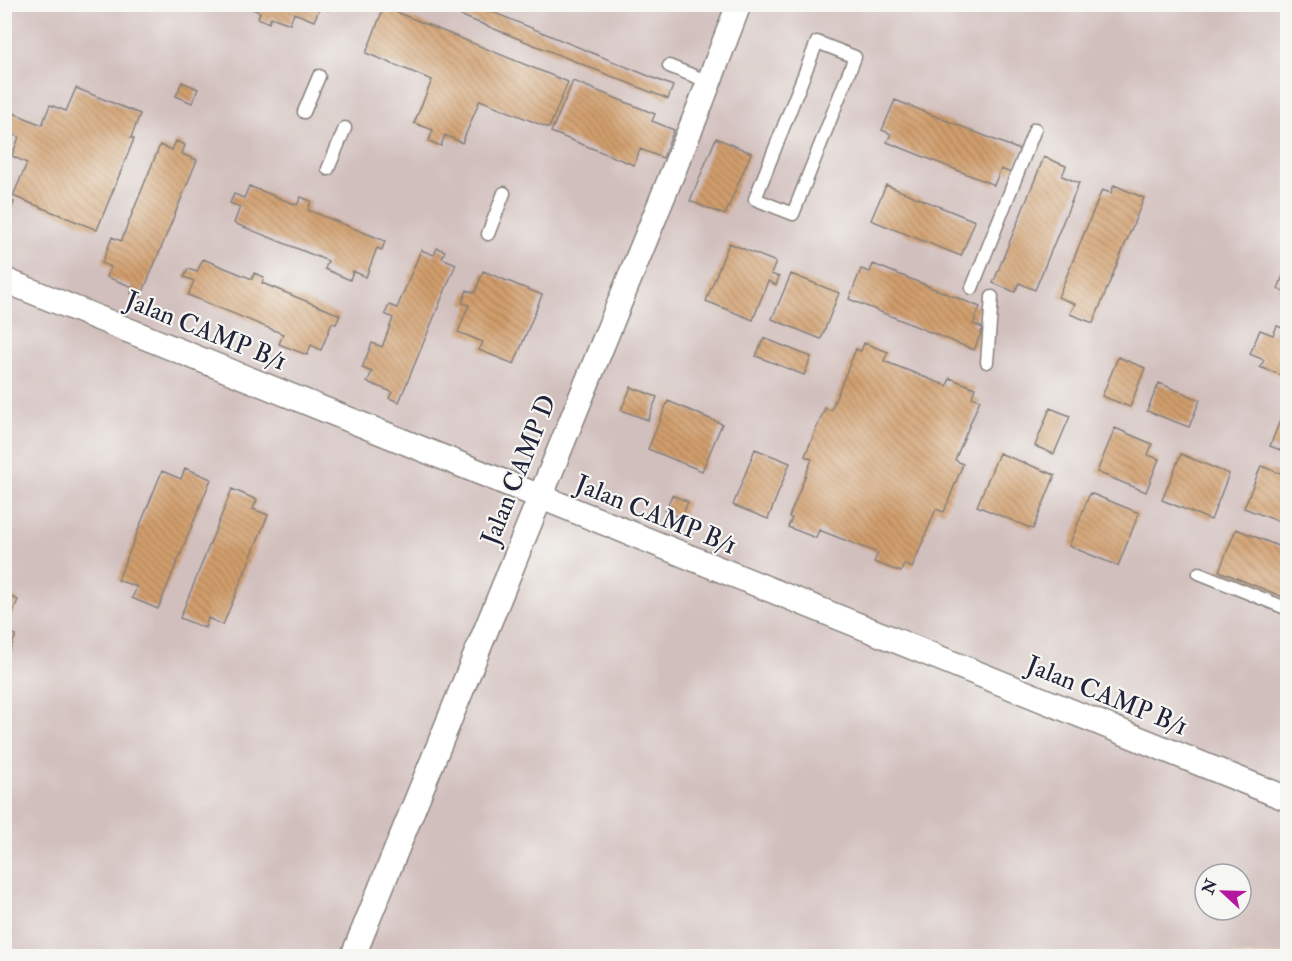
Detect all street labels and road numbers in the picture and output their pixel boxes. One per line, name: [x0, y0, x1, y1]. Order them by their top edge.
street label: Jalan CAMP B/1: [120, 284, 291, 378]
street label: Jalan CAMP D: [474, 390, 564, 551]
street label: Jalan CAMP B/1: [570, 468, 741, 562]
street label: Jalan CAMP B/1: [1021, 649, 1192, 743]

